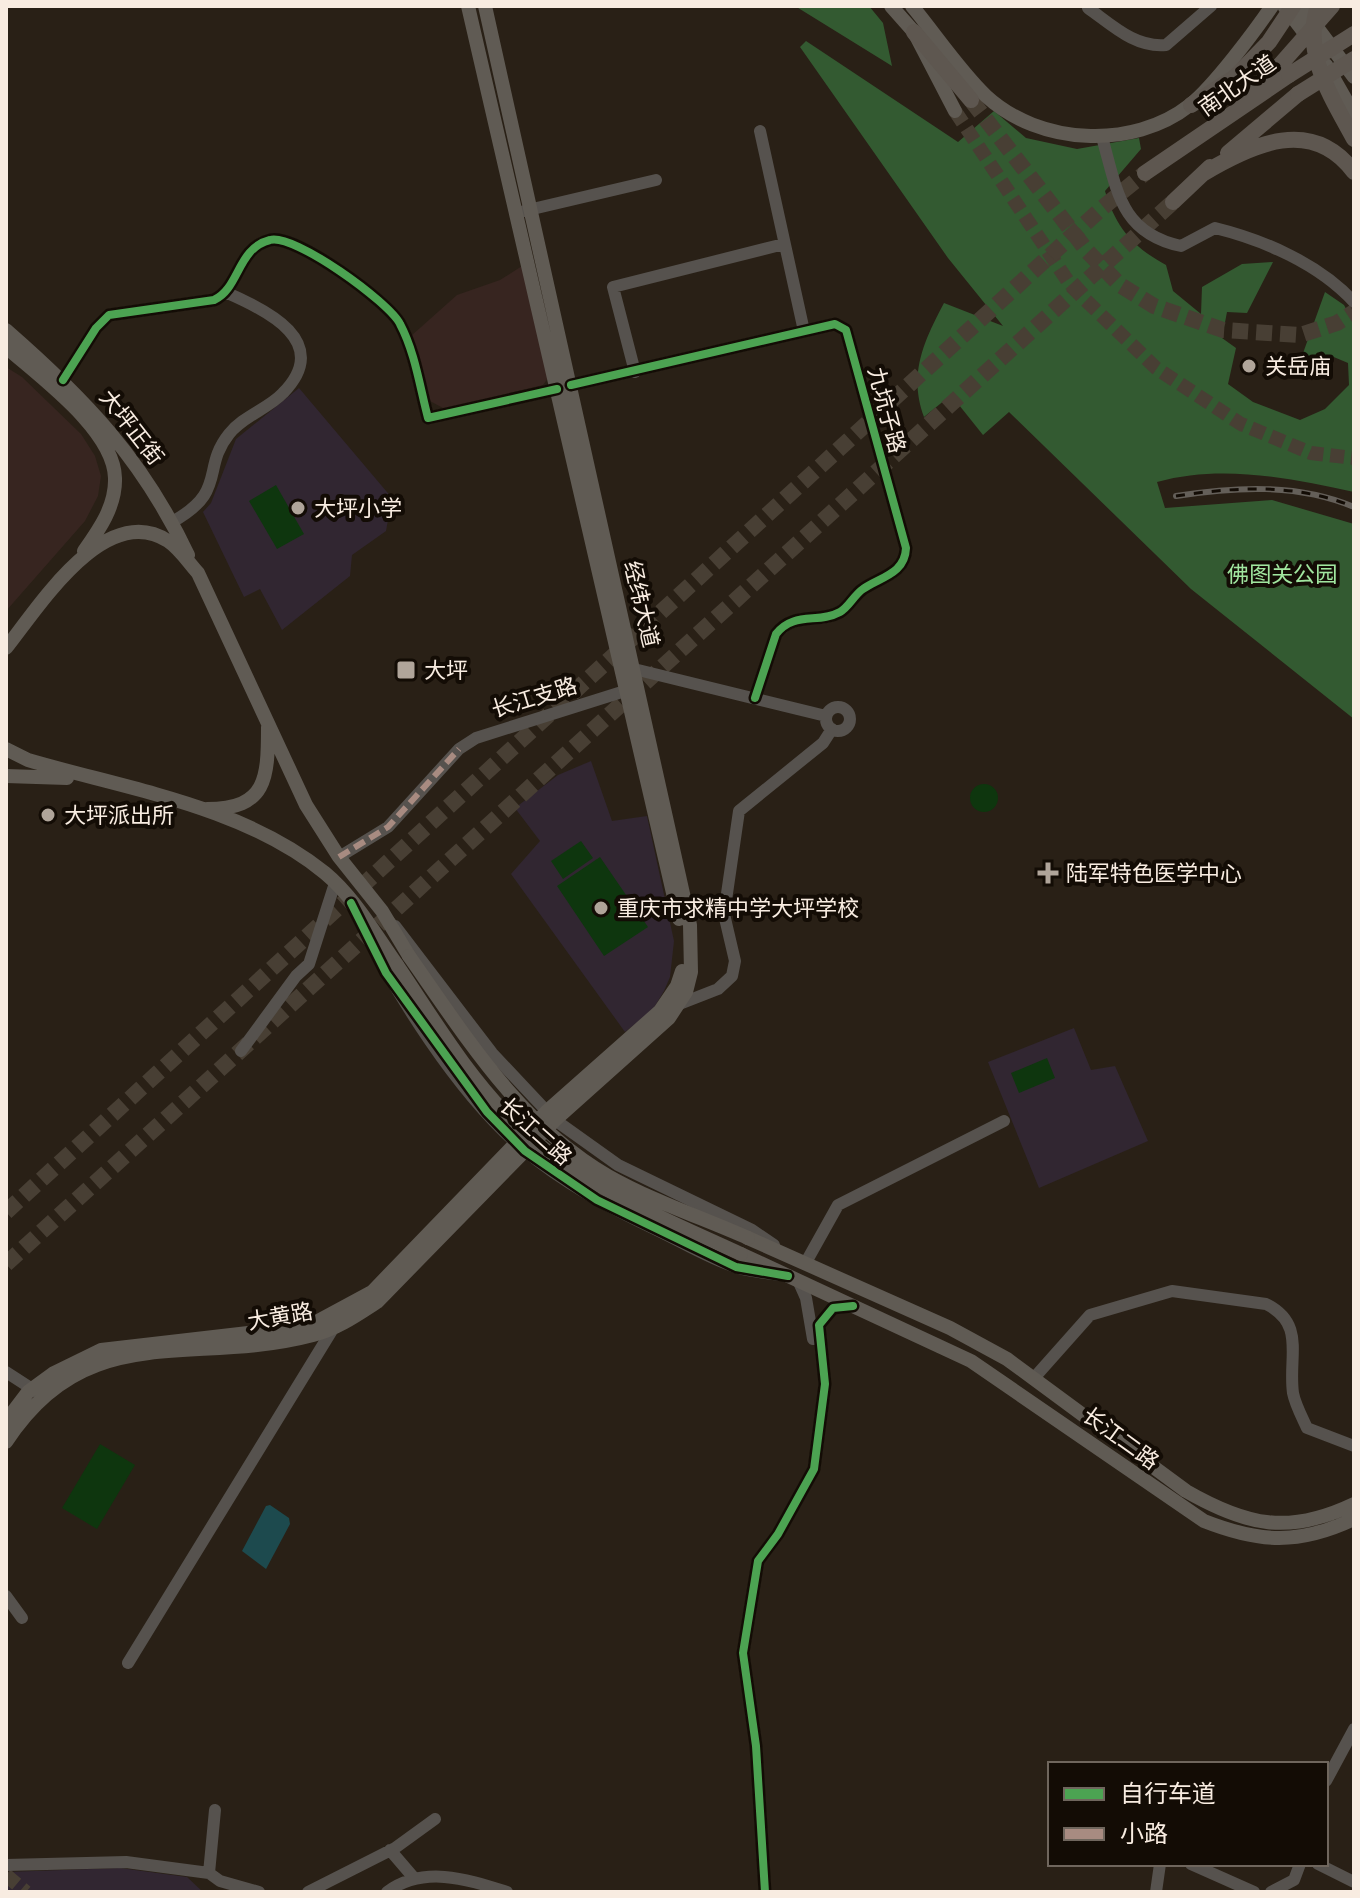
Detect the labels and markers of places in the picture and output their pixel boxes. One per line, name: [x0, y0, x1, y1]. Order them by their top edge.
place label: 关岳庙: [1265, 353, 1331, 379]
marker: 关岳庙: [1240, 357, 1258, 375]
place label: 大坪小学: [314, 495, 402, 521]
marker: 大坪小学: [289, 499, 307, 517]
place label: 大坪: [424, 657, 468, 683]
marker: 大坪: [395, 659, 417, 681]
place label: 大坪派出所: [64, 802, 174, 828]
marker: 大坪派出所: [39, 806, 57, 824]
place label: 陆军特色医学中心: [1066, 860, 1242, 886]
marker: 陆军特色医学中心: [1037, 862, 1059, 884]
place label: 重庆市求精中学大坪学校: [617, 895, 859, 921]
marker: 重庆市求精中学大坪学校: [592, 899, 610, 917]

